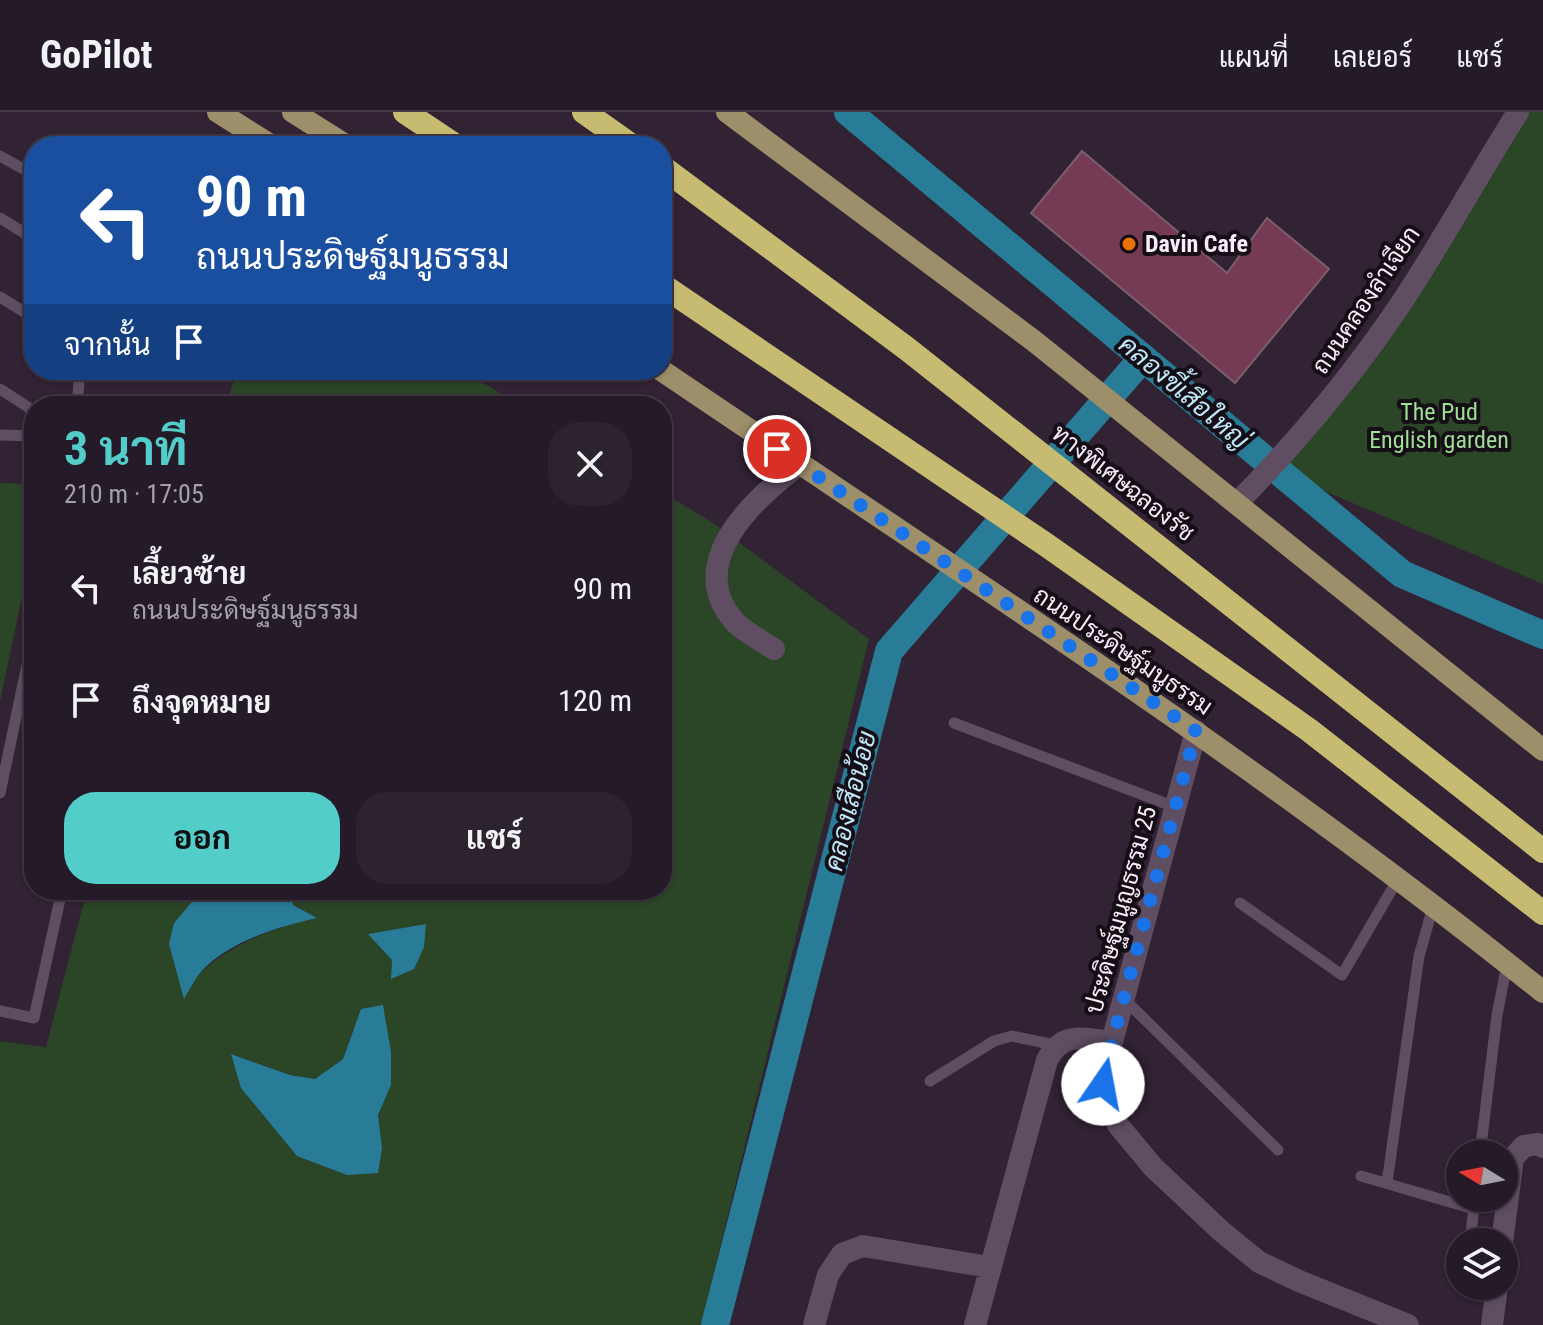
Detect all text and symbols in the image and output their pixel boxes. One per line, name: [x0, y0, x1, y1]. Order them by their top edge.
text: GoPilot: [40, 33, 152, 77]
text: แผนที่: [1219, 41, 1289, 74]
text: เลเยอร์: [1333, 41, 1412, 74]
text: แชร์: [1456, 41, 1503, 74]
text: 90 m: [196, 164, 307, 230]
icon: left: [64, 168, 168, 272]
street label: ถนนคลองลำเจียก: [1306, 220, 1426, 379]
place label: Davin Cafe: [1145, 230, 1248, 258]
marker: Davin Cafe: [1120, 235, 1138, 253]
text: ถนนประดิษฐ์มนูธรรม: [196, 236, 510, 278]
icon: arrive: [167, 320, 211, 364]
water label: คลองขี้เสือใหญ่: [1112, 323, 1262, 457]
text: จากนั้น: [64, 327, 151, 362]
park label: The Pud English garden: [1369, 398, 1509, 454]
pin: [743, 415, 811, 483]
street label: ทางพิเศษฉลองรัช: [1046, 419, 1200, 547]
text: 3 นาที: [64, 420, 188, 477]
button: close: [548, 422, 632, 506]
icon: arrive: [755, 427, 799, 471]
text: 210 m · 17:05: [64, 479, 204, 509]
text: เลี้ยวซ้าย: [132, 556, 246, 591]
icon: left: [64, 566, 108, 610]
text: 90 m: [573, 571, 632, 606]
street label: ถนนประดิษฐ์มนูธรรม: [1027, 579, 1219, 724]
text: ถนนประดิษฐ์มนูธรรม: [132, 595, 359, 625]
icon: arrive: [64, 678, 108, 722]
text: 120 m: [558, 683, 632, 718]
text: ถึงจุดหมาย: [132, 685, 271, 720]
water label: คลองเสือน้อย: [817, 728, 882, 874]
button: ออก: [64, 792, 340, 884]
button: แชร์: [356, 792, 632, 884]
street label: ประดิษฐ์มนูญธรรม 25: [1078, 803, 1165, 1018]
position arrow: [1061, 1042, 1145, 1126]
north arrow: [1446, 1140, 1518, 1212]
map controls: [1446, 1140, 1518, 1300]
button: layers: [1446, 1228, 1518, 1300]

